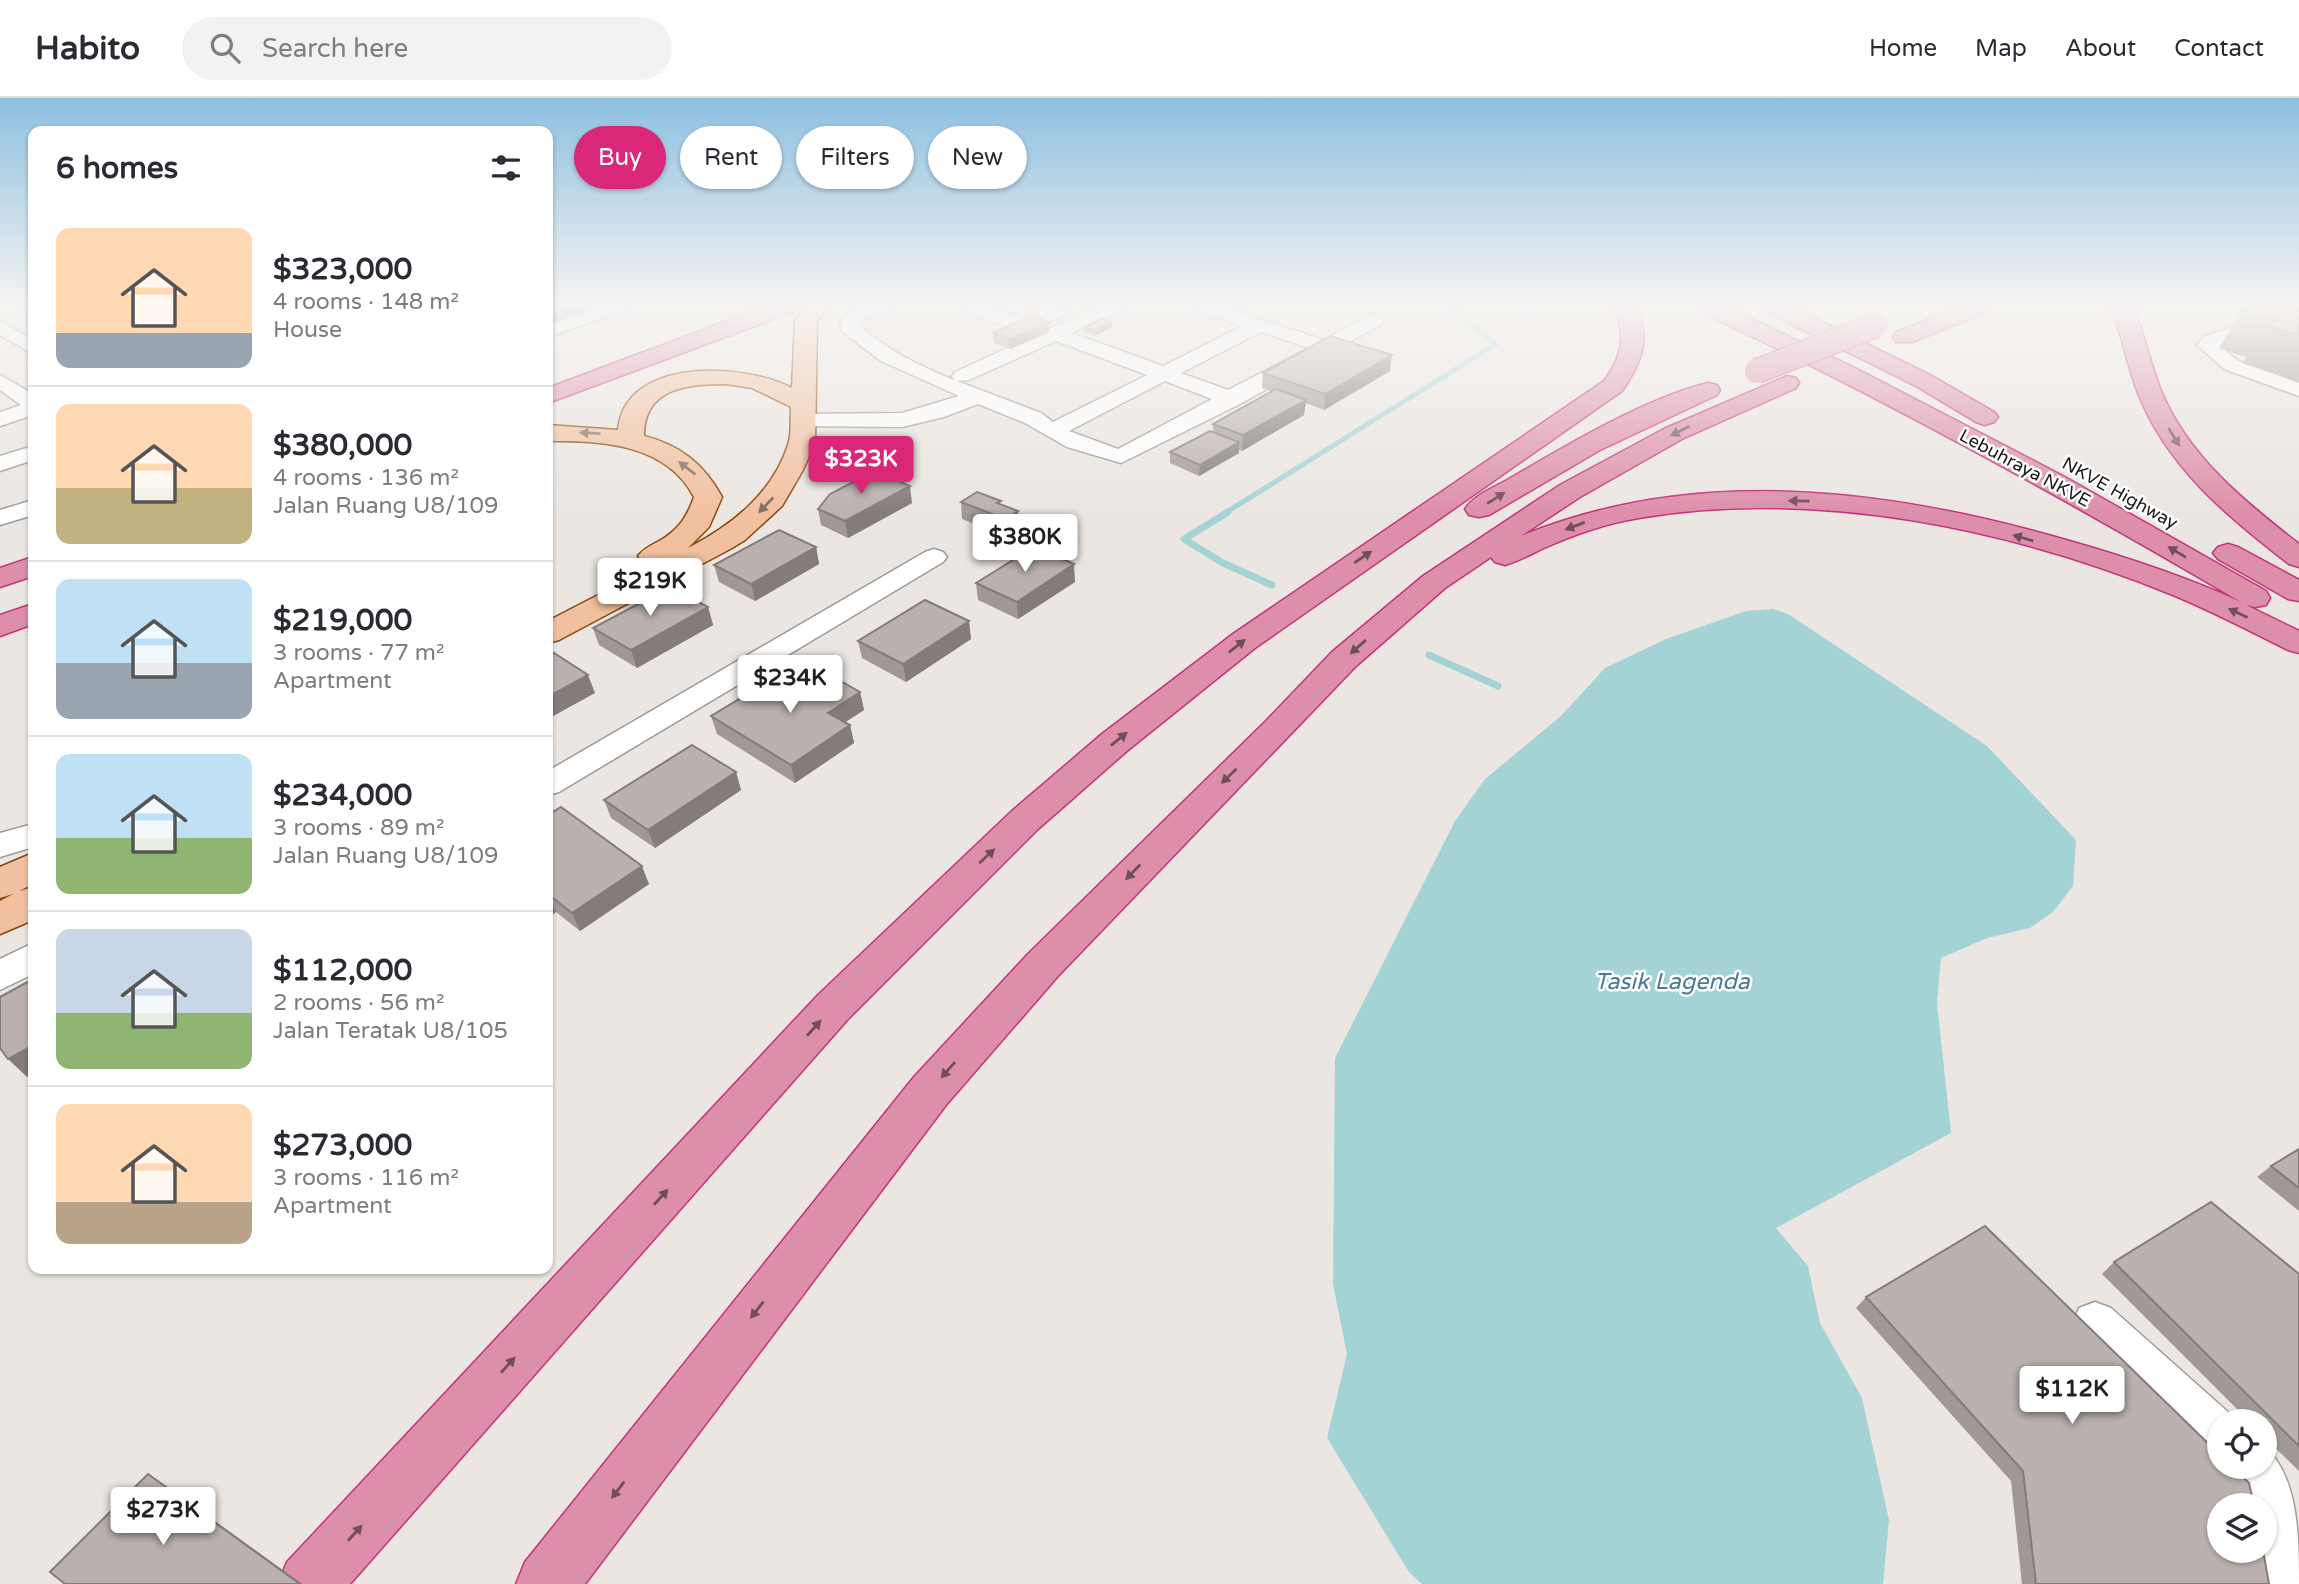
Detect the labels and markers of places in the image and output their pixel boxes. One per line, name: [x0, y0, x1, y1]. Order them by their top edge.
pin: $323K: [812, 436, 910, 496]
pin: $380K: [976, 514, 1074, 574]
pin: $219K: [601, 559, 699, 618]
pin: $234K: [741, 656, 839, 715]
pin: $112K: [2023, 1366, 2121, 1426]
pin: $273K: [114, 1488, 212, 1547]

